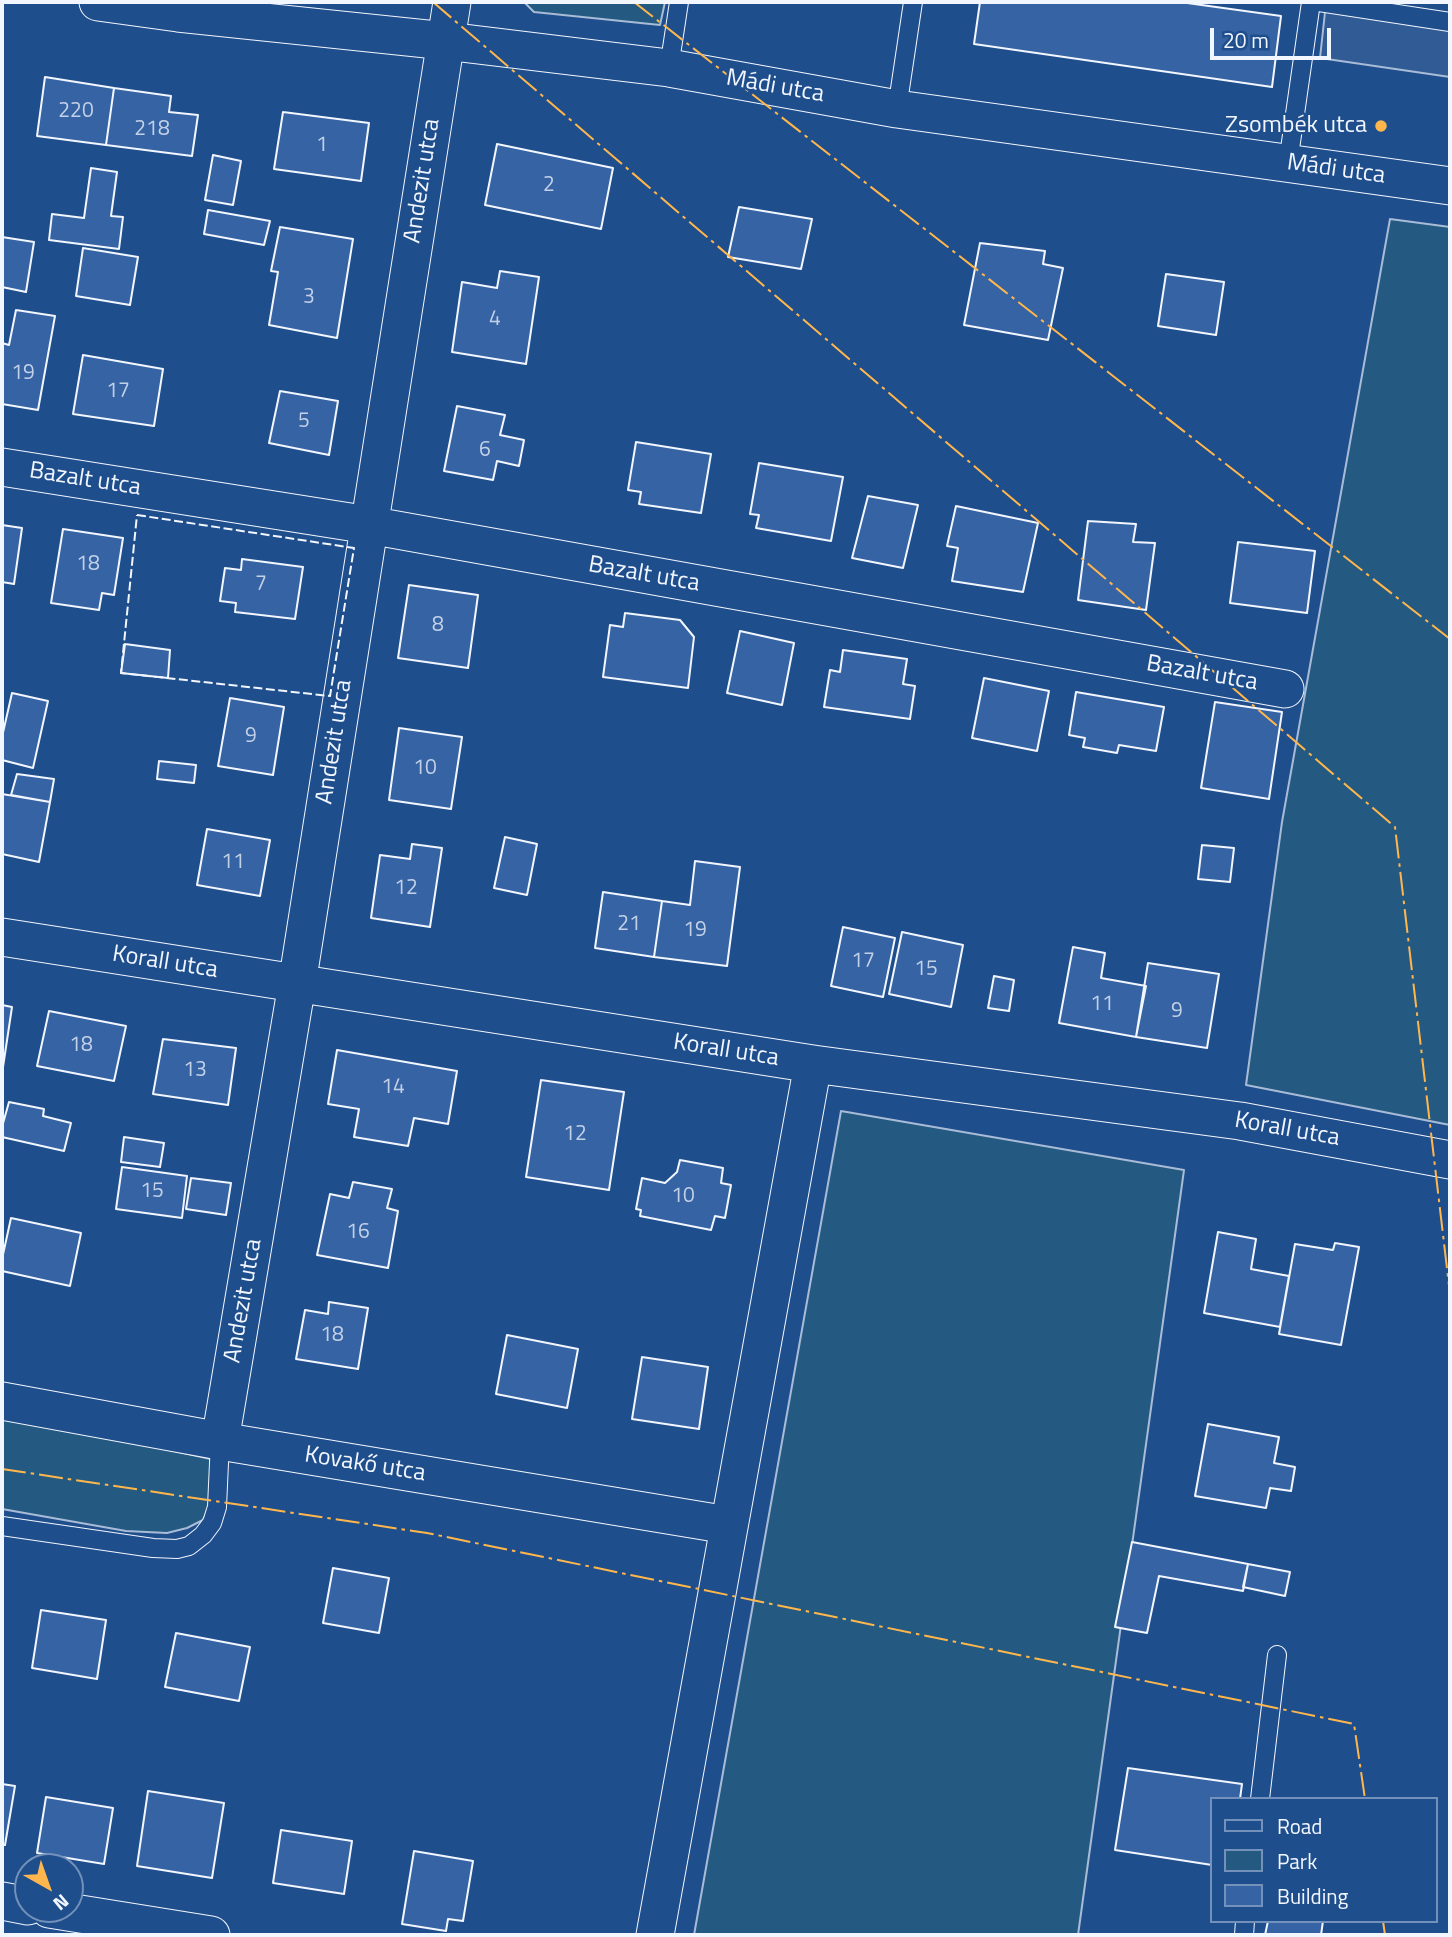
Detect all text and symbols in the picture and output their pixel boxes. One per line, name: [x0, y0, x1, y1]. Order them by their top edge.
scale bar: [1214, 14, 1335, 58]
text: 20 m: [1223, 24, 1269, 56]
street label: Mádi utca: [724, 64, 826, 110]
house number: 220: [58, 99, 94, 125]
place label: Zsombék utca: [1225, 112, 1367, 140]
house number: 218: [134, 117, 170, 143]
street label: Andezit utca: [399, 117, 447, 245]
marker: Zsombék utca: [1373, 118, 1389, 134]
house number: 1: [316, 133, 328, 159]
street label: Mádi utca: [1285, 149, 1387, 191]
house number: 2: [543, 173, 555, 199]
house number: 3: [303, 285, 315, 311]
house number: 4: [489, 307, 501, 333]
house number: 19: [11, 361, 35, 387]
house number: 17: [106, 379, 130, 405]
house number: 5: [298, 409, 310, 435]
house number: 6: [479, 438, 491, 464]
street label: Bazalt utca: [27, 457, 143, 503]
street label: Bazalt utca: [586, 551, 702, 599]
house number: 18: [76, 552, 100, 578]
house number: 7: [255, 572, 267, 598]
house number: 8: [432, 613, 444, 639]
street label: Bazalt utca: [1144, 650, 1260, 698]
street label: Andezit utca: [311, 678, 359, 806]
house number: 9: [245, 724, 257, 750]
house number: 10: [413, 756, 437, 782]
house number: 11: [221, 850, 245, 876]
house number: 12: [394, 876, 418, 902]
house number: 21: [617, 912, 641, 938]
house number: 19: [683, 918, 707, 944]
street label: Korall utca: [110, 940, 220, 986]
house number: 17: [851, 949, 875, 975]
house number: 15: [914, 957, 938, 983]
house number: 11: [1090, 992, 1114, 1018]
house number: 9: [1171, 999, 1183, 1025]
street label: Korall utca: [671, 1028, 781, 1074]
house number: 18: [69, 1033, 93, 1059]
house number: 13: [183, 1058, 207, 1084]
house number: 14: [381, 1075, 405, 1101]
street label: Korall utca: [1232, 1107, 1342, 1153]
house number: 12: [563, 1122, 587, 1148]
house number: 15: [140, 1179, 164, 1205]
house number: 10: [671, 1184, 695, 1210]
house number: 16: [346, 1220, 370, 1246]
street label: Andezit utca: [219, 1237, 269, 1365]
house number: 18: [320, 1323, 344, 1349]
street label: Kovakő utca: [303, 1441, 427, 1489]
legend: [1210, 1797, 1438, 1923]
text: Road: [1277, 1810, 1322, 1842]
text: Park: [1277, 1845, 1317, 1877]
north arrow: [14, 1853, 84, 1923]
text: Building: [1277, 1880, 1348, 1912]
text: N: [47, 1888, 76, 1918]

